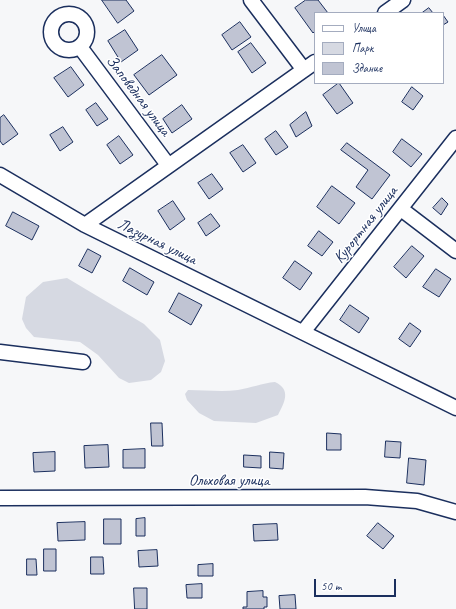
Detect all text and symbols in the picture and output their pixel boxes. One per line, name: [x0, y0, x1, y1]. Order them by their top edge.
legend: [314, 12, 444, 84]
text: Улица: [352, 20, 376, 36]
text: Парк: [352, 40, 373, 56]
street label: Заповедная улица: [102, 52, 174, 140]
text: Здание: [352, 60, 382, 76]
street label: Курортная улица: [330, 183, 402, 267]
street label: Лазурная улица: [114, 215, 200, 269]
street label: Ольховая улица: [189, 471, 269, 491]
scale bar: [316, 571, 398, 597]
text: 50 m: [321, 578, 341, 594]

